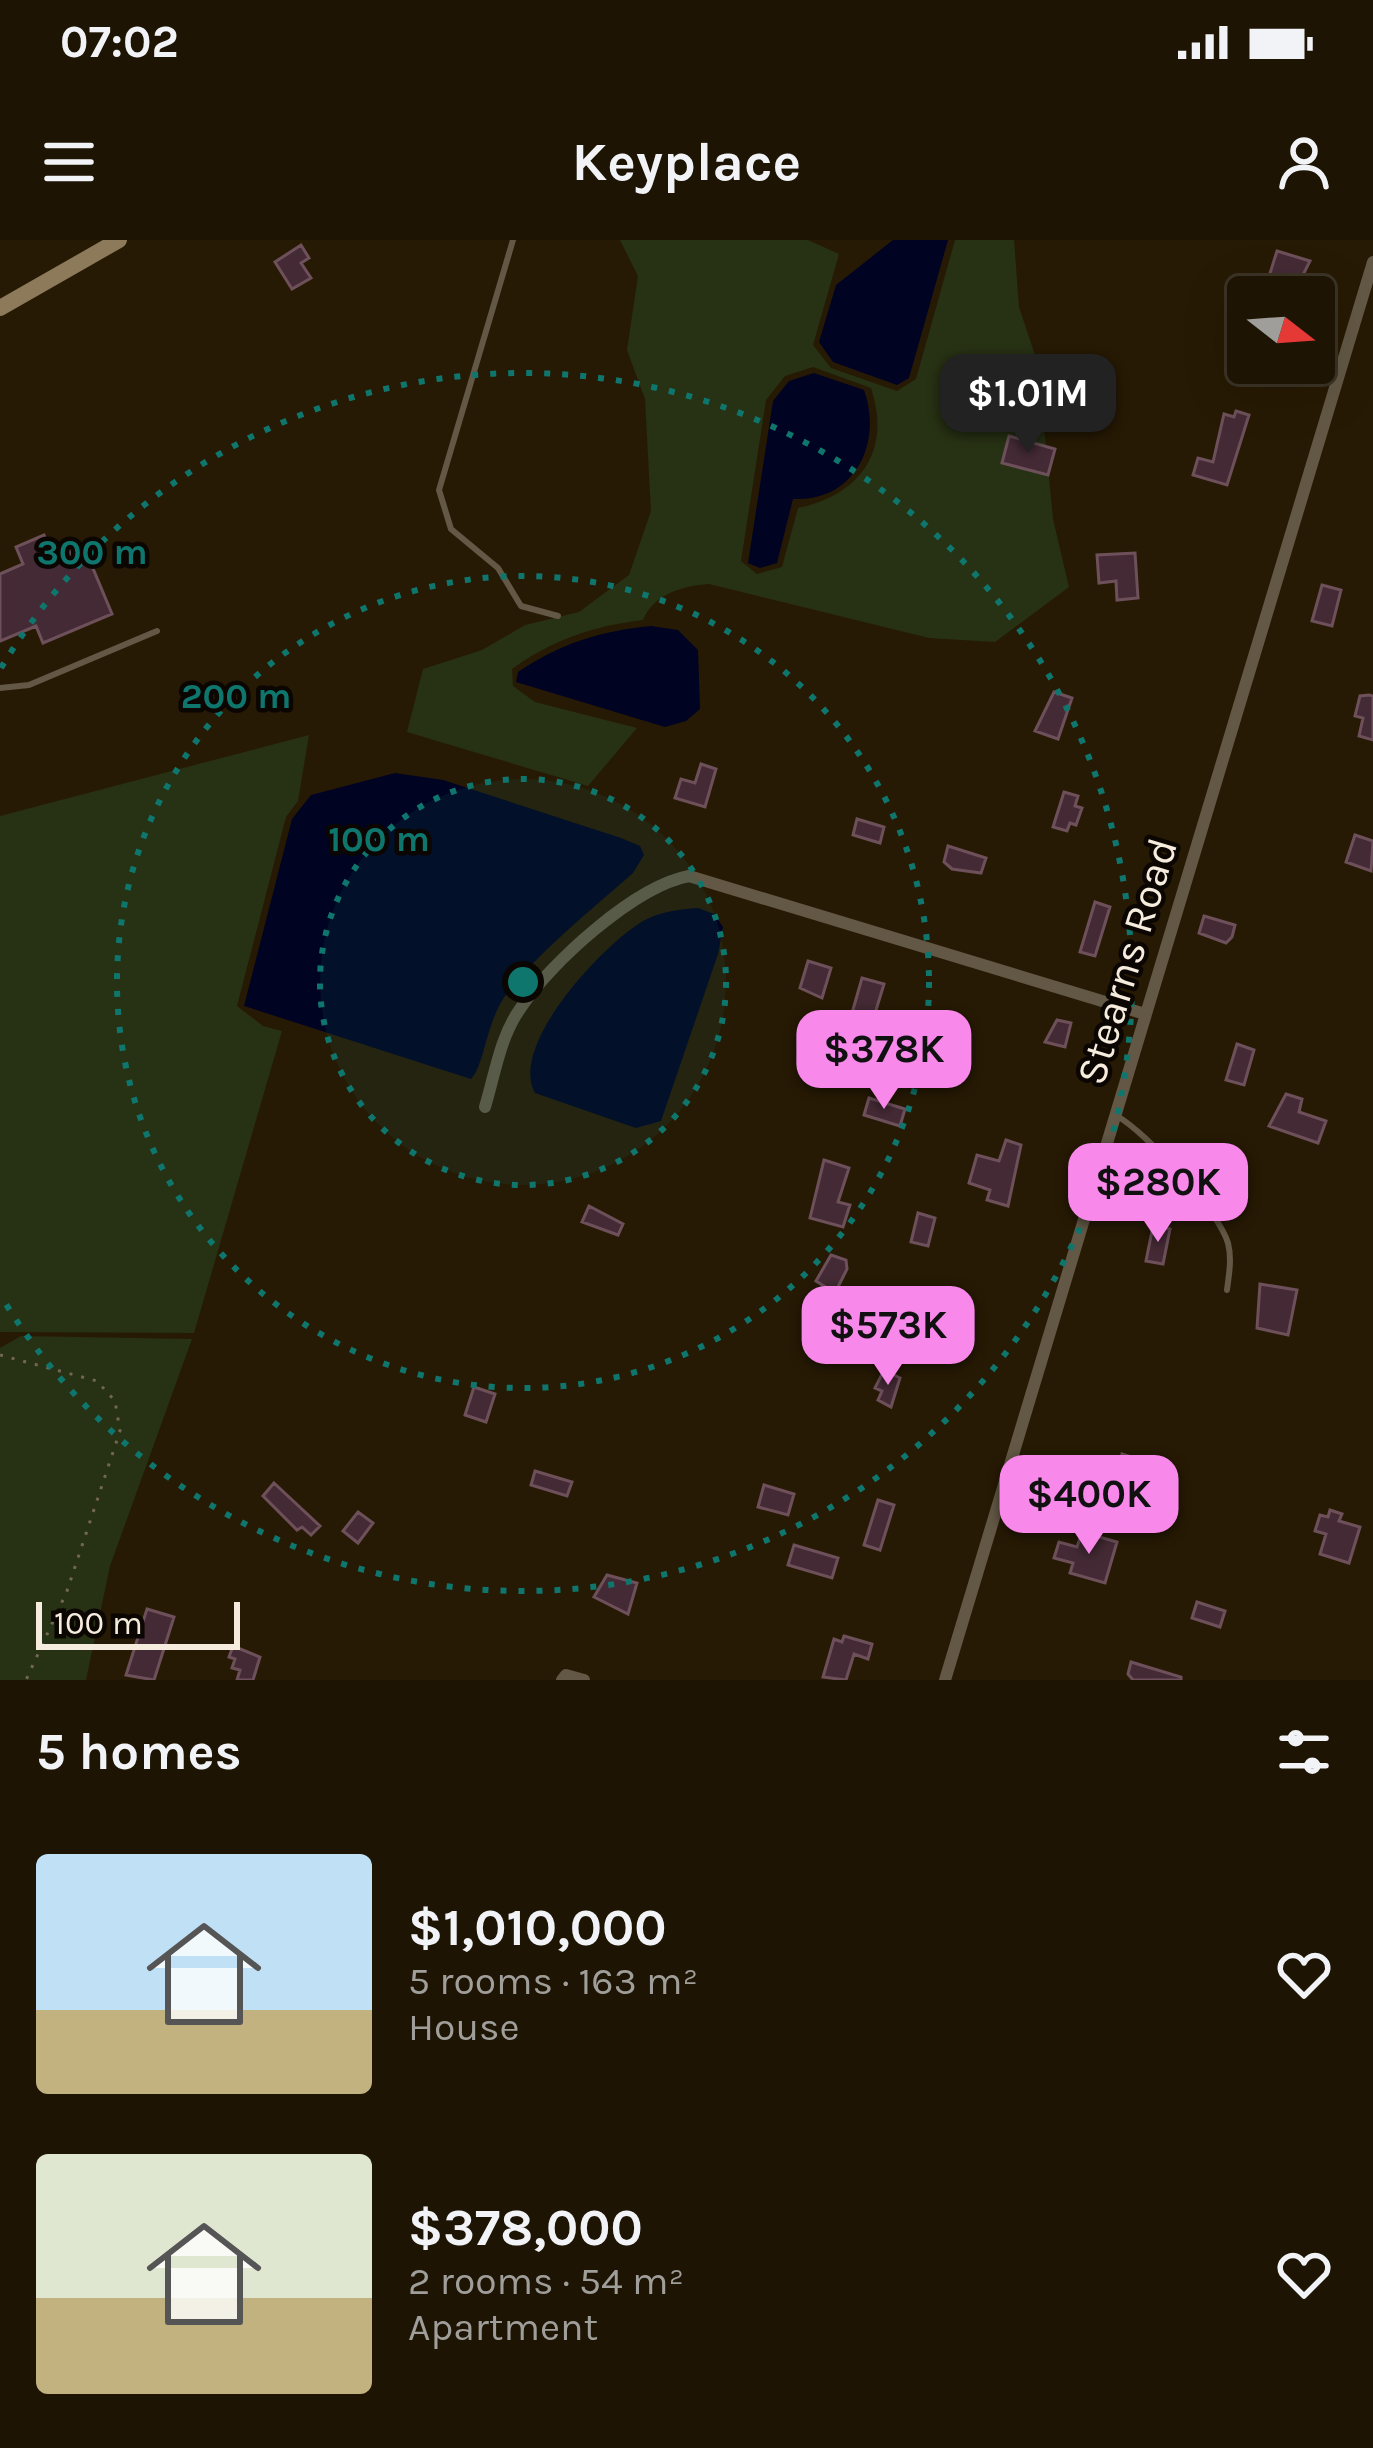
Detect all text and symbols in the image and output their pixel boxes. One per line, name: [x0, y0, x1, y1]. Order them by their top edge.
text: 07:02: [60, 16, 179, 68]
icon: menu: [36, 129, 102, 195]
icon: person: [1271, 129, 1337, 195]
text: Keyplace: [572, 130, 801, 194]
north arrow: [1227, 276, 1335, 384]
map controls: [1227, 276, 1335, 384]
pin: $1.01M: [930, 354, 1126, 456]
text: $1.01M: [967, 370, 1089, 416]
text: 300 m: [36, 531, 148, 573]
text: 200 m: [181, 675, 291, 717]
text: 100 m: [328, 818, 430, 860]
street label: Stearns Road: [1066, 832, 1188, 1091]
centre of rings: [502, 961, 544, 1003]
pin: $378K: [800, 1010, 968, 1112]
text: $378K: [823, 1026, 945, 1072]
pin: $280K: [1074, 1143, 1242, 1245]
text: $280K: [1095, 1159, 1221, 1205]
pin: $573K: [804, 1286, 972, 1388]
text: $573K: [829, 1302, 947, 1348]
pin: $400K: [1005, 1455, 1173, 1557]
text: $400K: [1027, 1471, 1151, 1517]
scale bar: [36, 1596, 240, 1649]
text: 100 m: [54, 1604, 143, 1642]
icon: filters: [1271, 1719, 1337, 1785]
text: 5 homes: [36, 1722, 242, 1782]
text: $1,010,000: [408, 1898, 667, 1958]
icon: home: [132, 1902, 276, 2046]
icon: heart: [1271, 1941, 1337, 2007]
text: 5 rooms · 163 m²: [408, 1958, 698, 2004]
text: House: [408, 2004, 520, 2050]
text: $378,000: [408, 2198, 643, 2258]
icon: home: [132, 2202, 276, 2346]
icon: heart: [1271, 2241, 1337, 2307]
text: 2 rooms · 54 m²: [408, 2258, 684, 2304]
text: Apartment: [408, 2304, 598, 2350]

